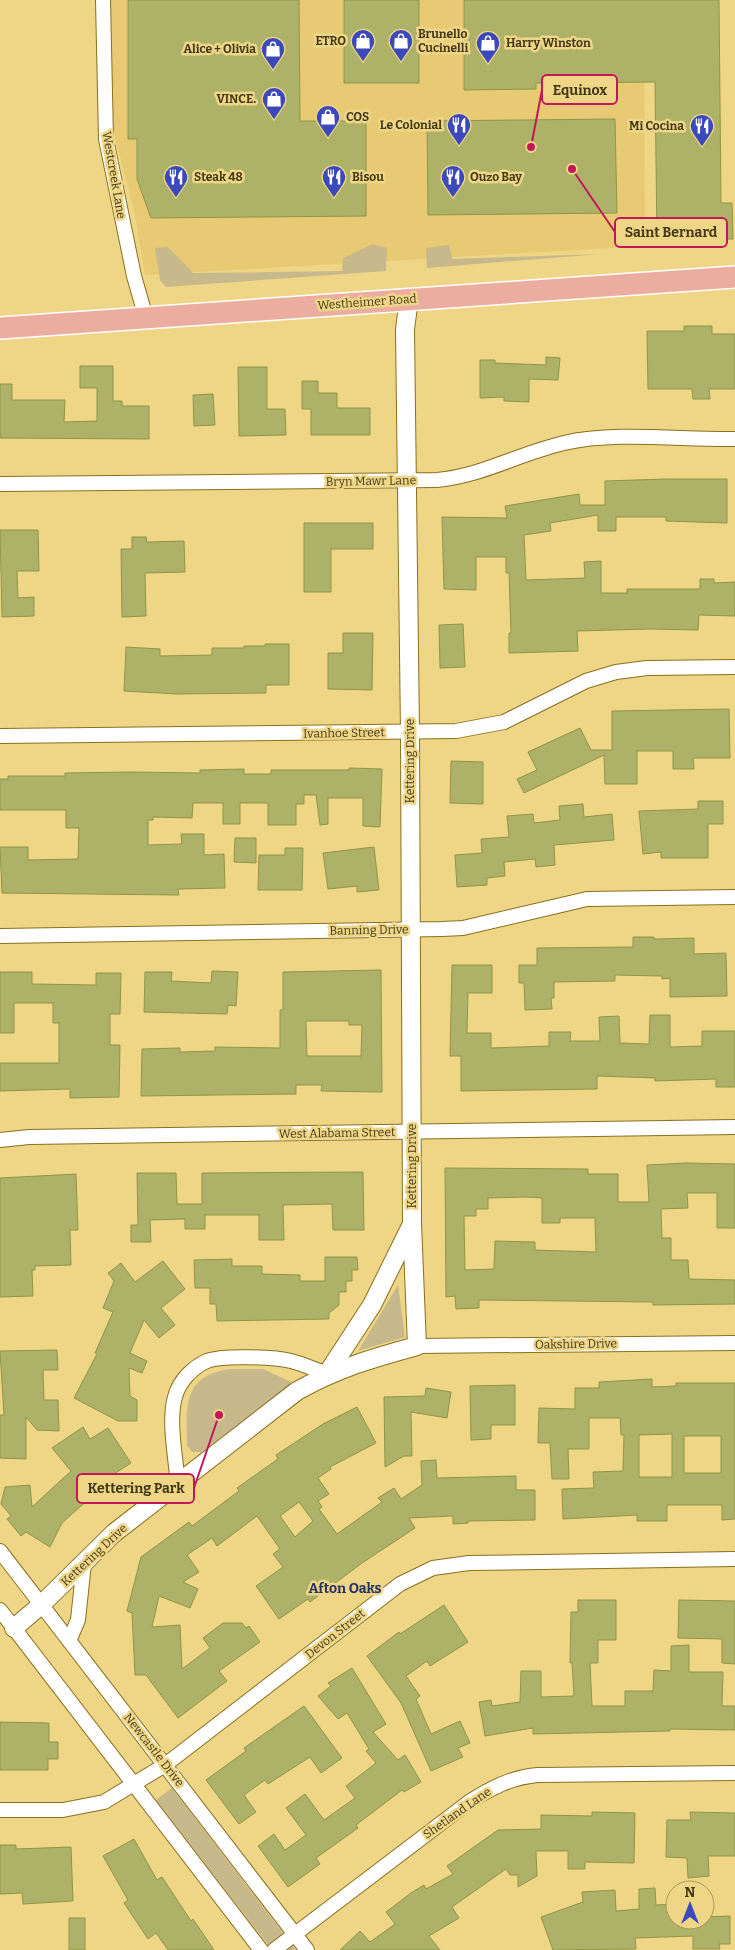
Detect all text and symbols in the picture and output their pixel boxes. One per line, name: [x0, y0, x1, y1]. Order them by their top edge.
place label: Brunello Cucinelli: [418, 27, 469, 55]
shop icon: ETRO: [350, 28, 376, 62]
shop icon: Brunello Cucinelli: [388, 28, 414, 62]
shop icon: Harry Winston: [475, 30, 501, 64]
place label: ETRO: [315, 34, 346, 48]
shop icon: Alice + Olivia: [260, 36, 286, 70]
place label: Harry Winston: [506, 36, 591, 50]
place label: Alice + Olivia: [183, 42, 256, 56]
callout: Equinox: [542, 75, 617, 104]
text: Equinox: [553, 82, 607, 99]
shop icon: VINCE.: [261, 86, 287, 120]
place label: VINCE.: [216, 92, 256, 106]
shop icon: COS: [315, 104, 341, 138]
place label: COS: [346, 110, 369, 124]
restaurant icon: Le Colonial: [446, 112, 472, 146]
restaurant icon: Mi Cocina: [689, 113, 715, 147]
place label: Le Colonial: [380, 118, 442, 132]
place label: Mi Cocina: [629, 119, 684, 133]
street label: Westcreek Lane: [99, 130, 129, 220]
restaurant icon: Steak 48: [163, 164, 189, 198]
restaurant icon: Bisou: [321, 164, 347, 198]
restaurant icon: Ouzo Bay: [440, 164, 466, 198]
place label: Steak 48: [194, 170, 243, 184]
place label: Bisou: [352, 170, 384, 184]
place label: Ouzo Bay: [470, 170, 522, 184]
callout: Saint Bernard: [615, 218, 727, 247]
text: Saint Bernard: [625, 224, 718, 241]
street label: Westheimer Road: [317, 292, 417, 312]
street label: Bryn Mawr Lane: [326, 473, 416, 489]
street label: Kettering Drive: [403, 719, 417, 803]
street label: Ivanhoe Street: [303, 725, 385, 741]
street label: Banning Drive: [329, 922, 409, 938]
street label: Kettering Drive: [405, 1124, 419, 1208]
street label: West Alabama Street: [279, 1125, 396, 1141]
street label: Oakshire Drive: [535, 1336, 617, 1352]
callout: Kettering Park: [77, 1474, 194, 1503]
text: Kettering Park: [87, 1480, 185, 1497]
street label: Kettering Drive: [58, 1521, 130, 1589]
district label: Afton Oaks: [309, 1580, 382, 1597]
street label: Devon Street: [302, 1606, 368, 1662]
street label: Newcastle Drive: [121, 1710, 187, 1790]
street label: Shetland Lane: [420, 1784, 494, 1842]
north arrow: [665, 1880, 715, 1930]
text: N: [685, 1884, 696, 1901]

